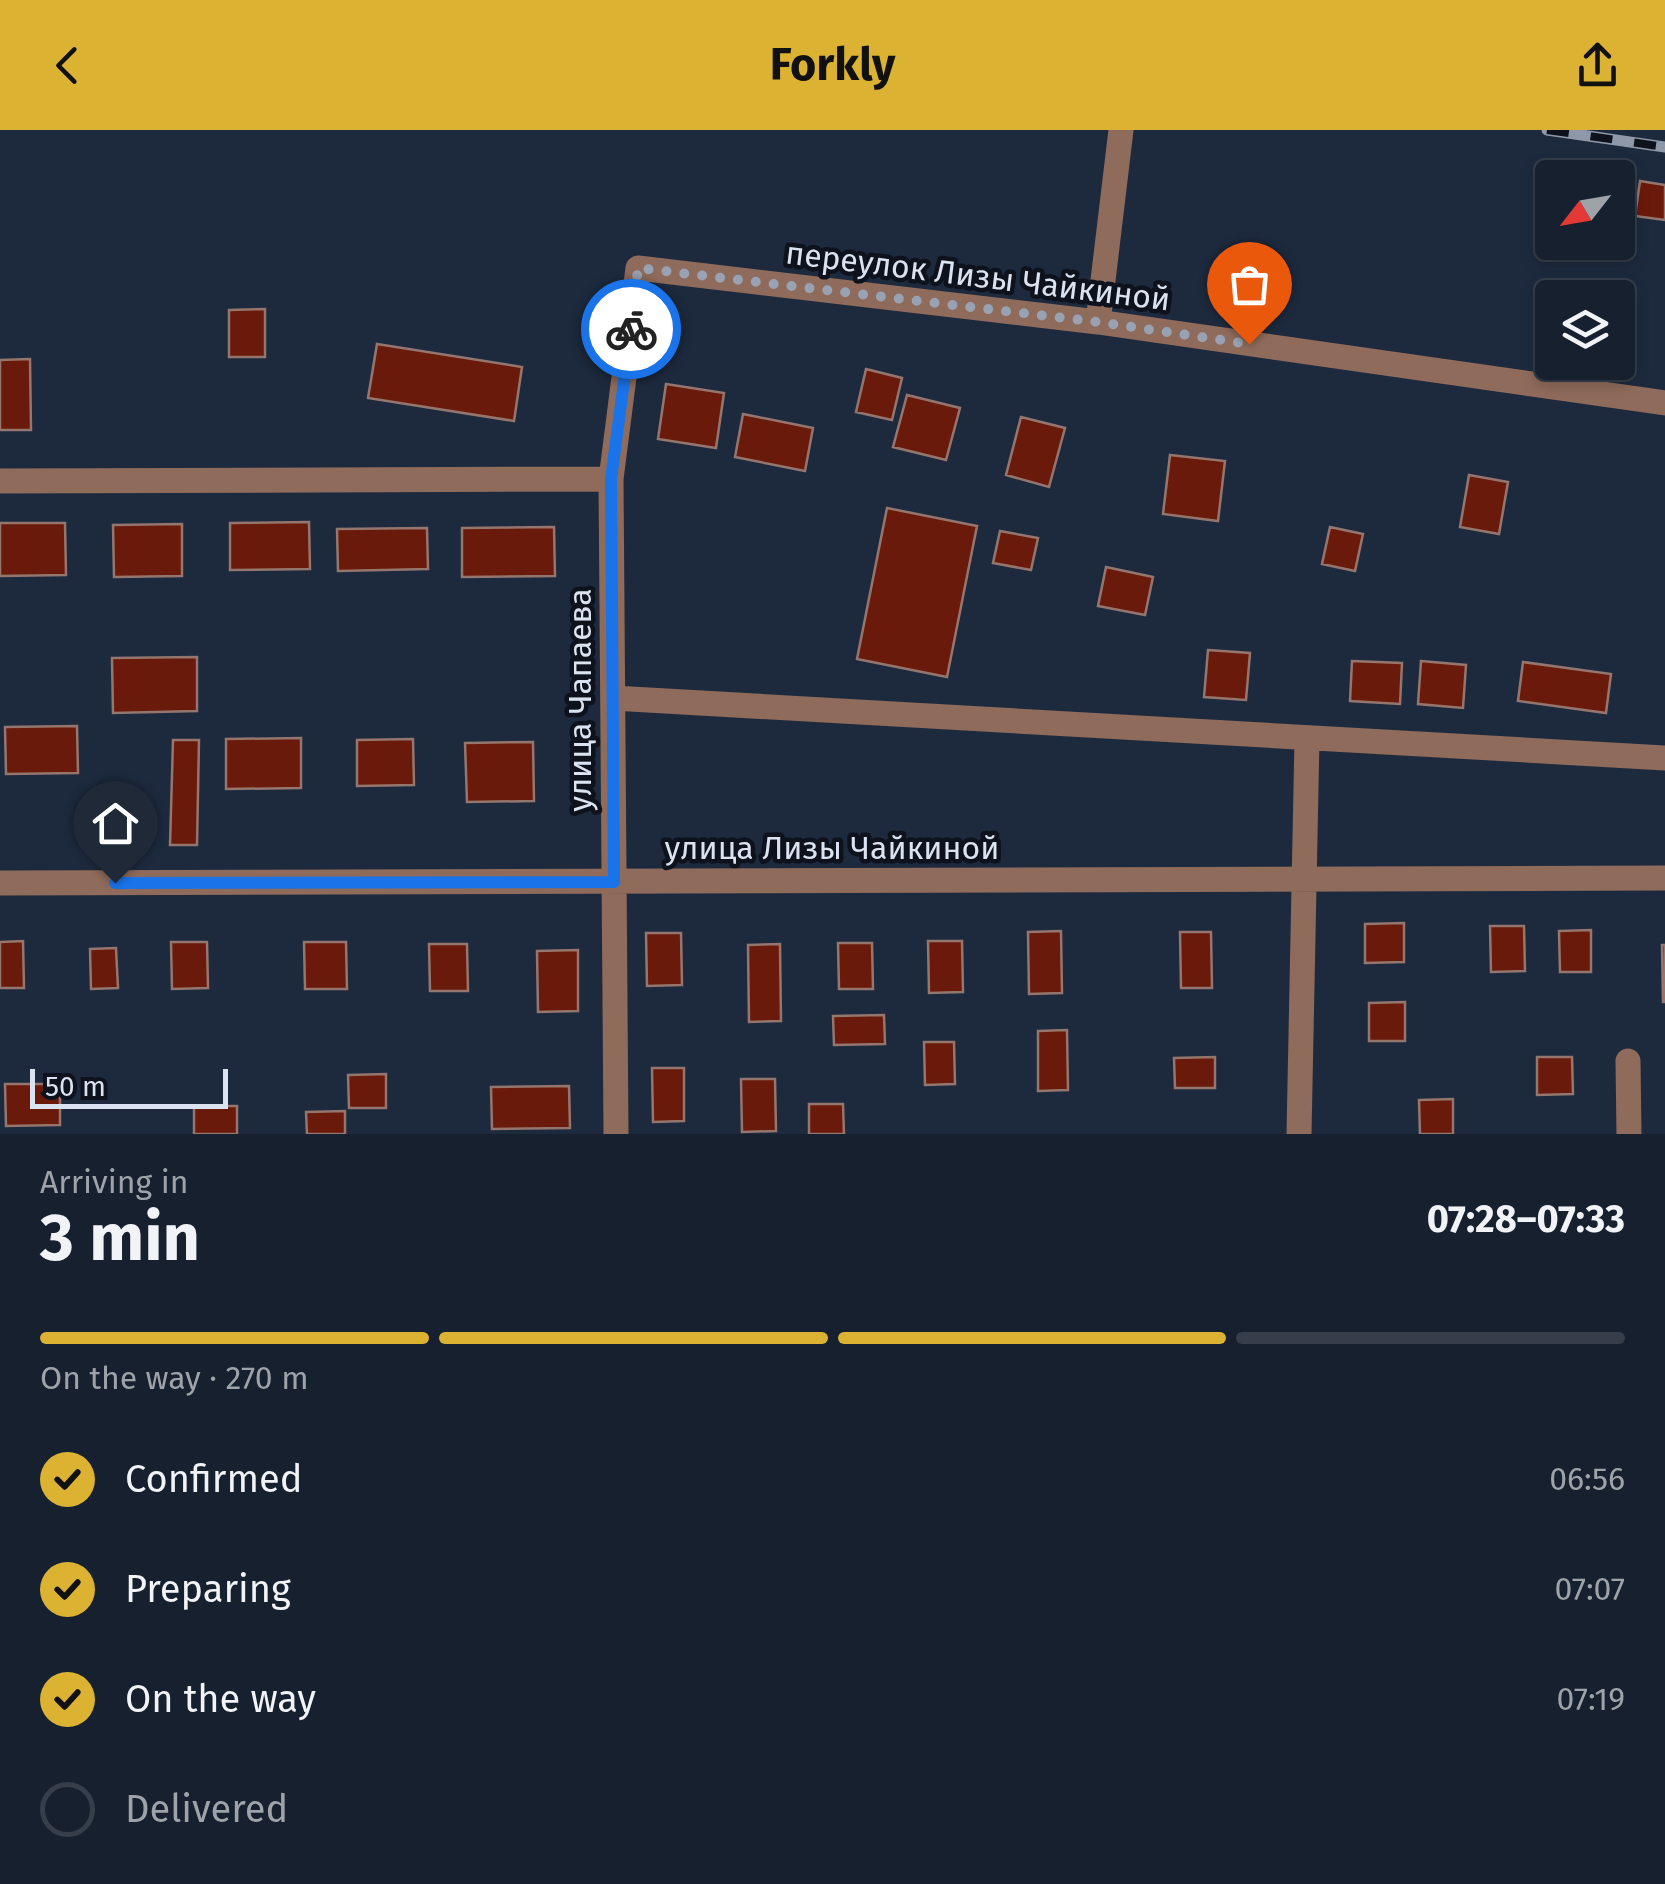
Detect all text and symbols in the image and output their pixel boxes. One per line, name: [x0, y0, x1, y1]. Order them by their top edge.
icon: back: [40, 38, 95, 93]
text: Forkly: [770, 38, 895, 92]
icon: share: [1570, 38, 1625, 93]
north arrow: [1535, 160, 1635, 260]
map controls: [1535, 160, 1635, 380]
street label: переулок Лизы Чайкиной: [783, 234, 1173, 318]
pin: [1207, 242, 1292, 345]
icon: bag: [1222, 257, 1277, 312]
courier: [581, 279, 681, 379]
button: layers: [1535, 280, 1635, 380]
icon: bike: [604, 302, 659, 357]
street label: улица Чапаева: [561, 588, 599, 812]
pin: [73, 781, 158, 884]
icon: home: [88, 796, 143, 851]
street label: улица Лизы Чайкиной: [665, 829, 999, 867]
scale bar: [30, 1064, 228, 1108]
text: 50 m: [45, 1070, 106, 1103]
text: Arriving in: [40, 1163, 188, 1201]
text: 07:28–07:33: [1427, 1196, 1625, 1242]
text: 3 min: [40, 1199, 200, 1277]
text: On the way · 270 m: [40, 1359, 309, 1397]
icon: check: [40, 1452, 95, 1507]
text: Confirmed: [125, 1456, 303, 1502]
text: 06:56: [1549, 1460, 1625, 1498]
icon: check: [40, 1562, 95, 1617]
text: Preparing: [125, 1566, 291, 1612]
text: 07:07: [1554, 1570, 1625, 1608]
icon: check: [40, 1672, 95, 1727]
text: On the way: [125, 1676, 316, 1722]
text: 07:19: [1557, 1680, 1625, 1718]
text: Delivered: [125, 1786, 288, 1832]

